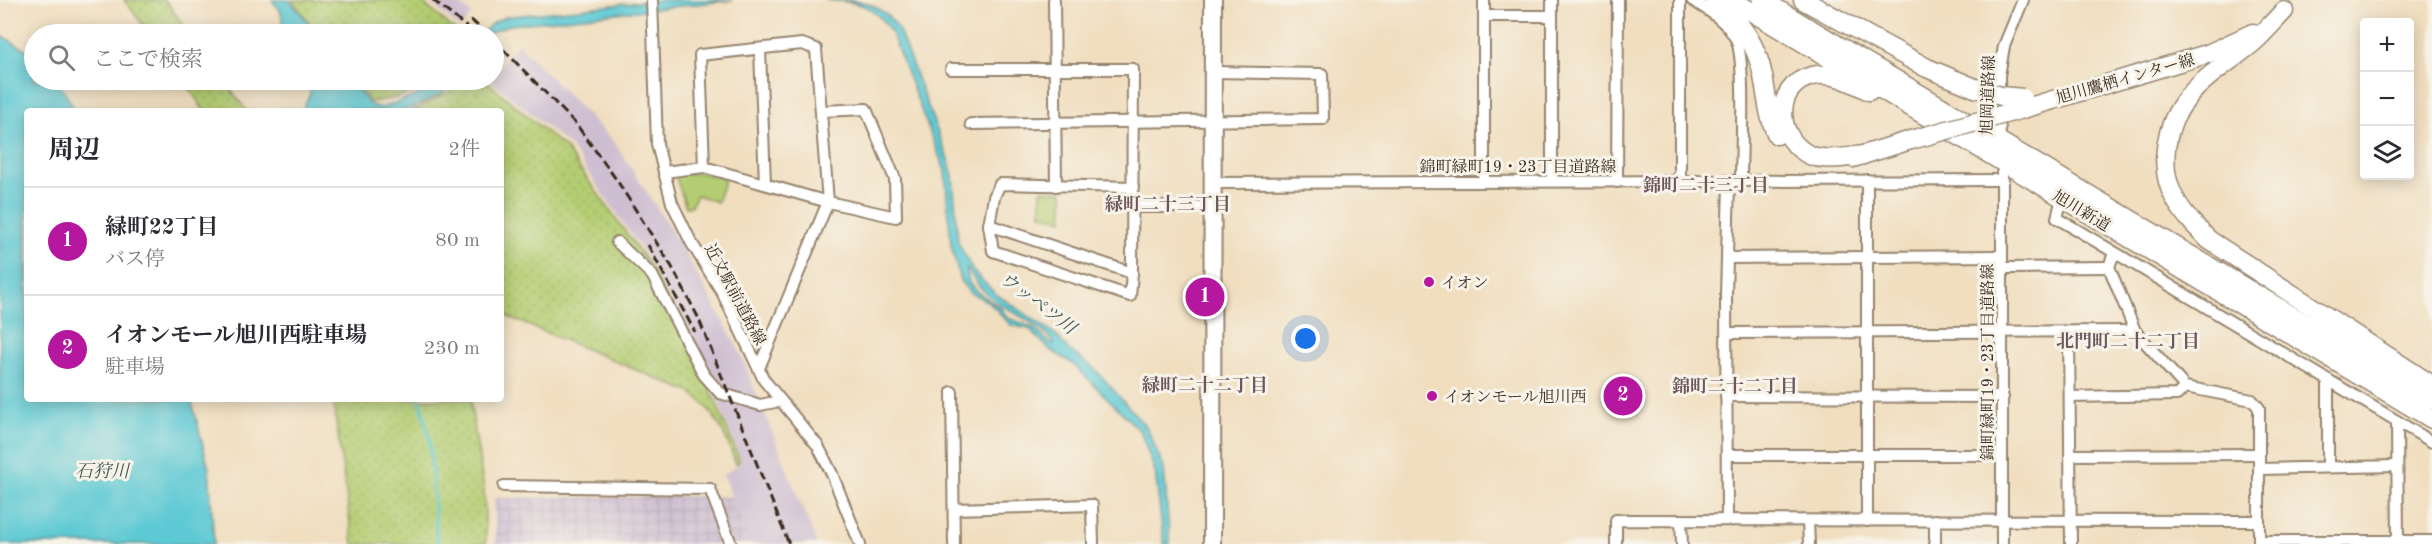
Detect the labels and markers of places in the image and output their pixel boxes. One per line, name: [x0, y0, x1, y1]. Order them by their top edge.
pin: 1: [1186, 274, 1224, 320]
marker: イオン: [1422, 275, 1436, 289]
place label: イオン: [1441, 275, 1489, 292]
pin: 2: [1604, 374, 1642, 418]
place label: イオンモール旭川西: [1444, 388, 1587, 406]
marker: イオンモール旭川西: [1425, 389, 1439, 403]

